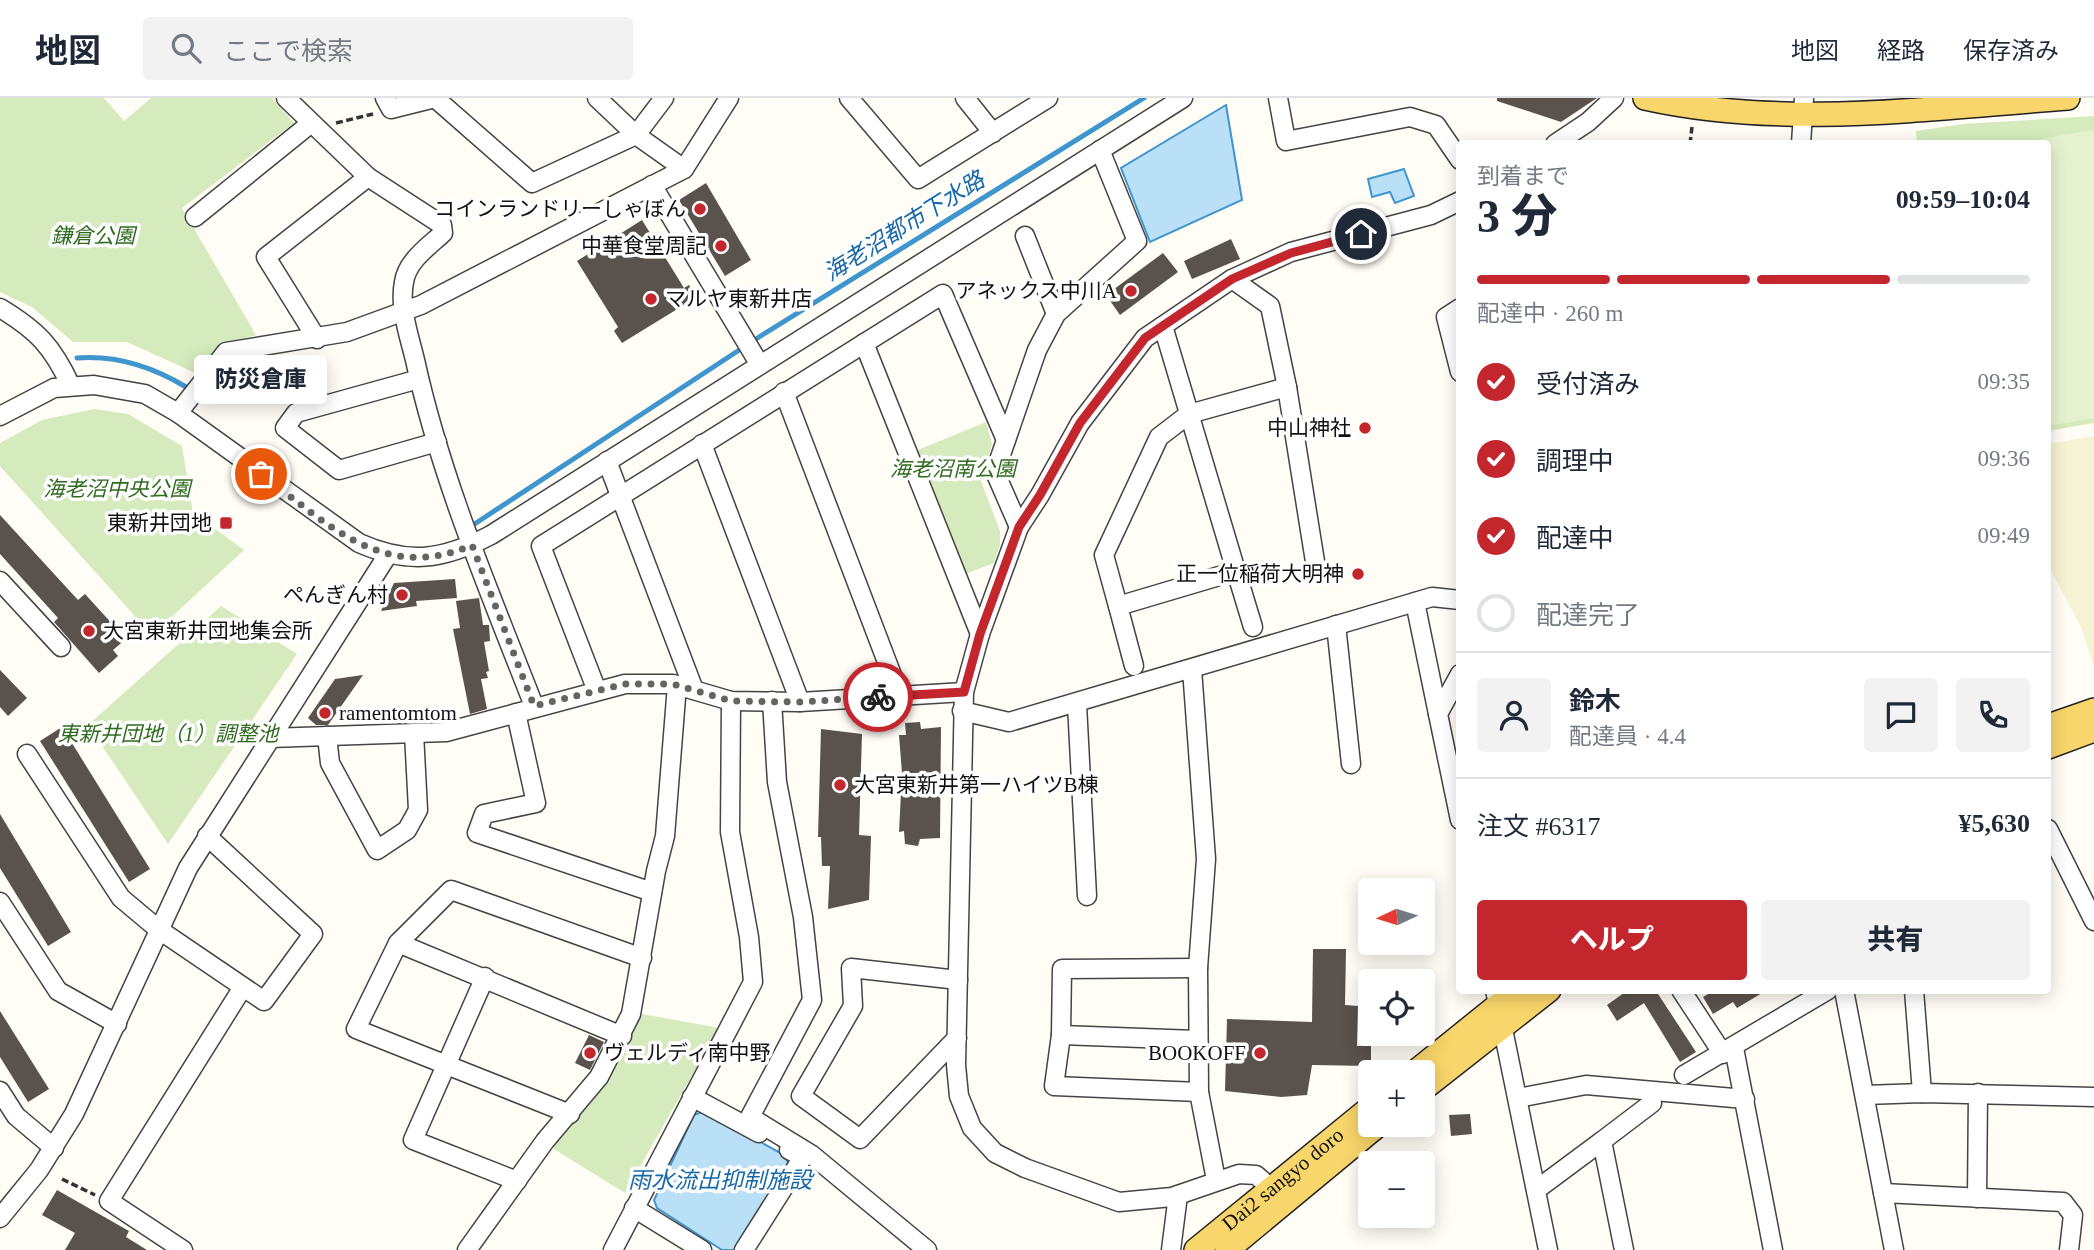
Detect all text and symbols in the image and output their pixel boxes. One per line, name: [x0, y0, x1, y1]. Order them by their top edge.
search box: [143, 17, 633, 80]
icon: search: [167, 29, 205, 67]
text: 地図: [35, 33, 101, 69]
text: ここで検索: [223, 37, 353, 66]
text: 地図: [1791, 38, 1839, 64]
text: 経路: [1877, 38, 1925, 64]
text: 保存済み: [1963, 38, 2059, 64]
text: 到着まで: [1477, 164, 1569, 189]
water label: 海老沼都市下水路: [820, 166, 991, 286]
text: 09:59–10:04: [1896, 185, 2030, 214]
text: 3 分: [1477, 191, 1558, 242]
place label: コインランドリーしゃぼん: [434, 197, 686, 221]
marker: コインランドリーしゃぼん: [692, 201, 708, 217]
pin: [1331, 204, 1391, 264]
icon: home: [1342, 215, 1380, 253]
park label: 鎌倉公園: [51, 224, 138, 248]
place label: 中華食堂周記: [581, 234, 707, 258]
marker: 中華食堂周記: [713, 238, 729, 254]
place label: アネックス中川A: [955, 279, 1118, 303]
marker: アネックス中川A: [1123, 283, 1139, 299]
place label: マルヤ東新井店: [665, 287, 812, 311]
marker: マルヤ東新井店: [643, 291, 659, 307]
text: 配達中 · 260 m: [1477, 301, 1623, 326]
callout: 防災倉庫: [194, 355, 328, 404]
icon: check: [1477, 363, 1515, 401]
text: 防災倉庫: [215, 367, 307, 392]
text: 09:35: [1978, 369, 2030, 394]
text: 受付済み: [1536, 370, 1640, 399]
place label: 中山神社: [1267, 416, 1351, 440]
marker: 中山神社: [1357, 420, 1373, 436]
icon: check: [1477, 440, 1515, 478]
pin: [231, 444, 291, 504]
text: 09:36: [1978, 446, 2030, 471]
text: 調理中: [1536, 447, 1614, 476]
icon: bag: [242, 455, 280, 493]
park label: 海老沼南公園: [890, 457, 1019, 481]
park label: 海老沼中央公園: [44, 477, 193, 501]
place label: 東新井団地: [107, 511, 212, 535]
marker: 東新井団地: [218, 515, 234, 531]
icon: check: [1477, 517, 1515, 555]
text: 09:49: [1978, 523, 2030, 548]
text: 配達中: [1536, 524, 1614, 553]
place label: 正一位稲荷大明神: [1176, 562, 1344, 586]
marker: 正一位稲荷大明神: [1350, 566, 1366, 582]
place label: ぺんぎん村: [283, 583, 388, 607]
marker: ぺんぎん村: [394, 587, 410, 603]
text: 配達完了: [1536, 601, 1640, 630]
place label: 大宮東新井団地集会所: [103, 619, 313, 643]
marker: 大宮東新井団地集会所: [81, 623, 97, 639]
courier: [843, 662, 913, 732]
icon: bike: [859, 678, 897, 716]
button: person: [1477, 678, 1551, 752]
button: chat: [1864, 678, 1938, 752]
button: phone: [1956, 678, 2030, 752]
text: 鈴木: [1569, 687, 1621, 716]
place label: ramentomtom: [339, 701, 457, 725]
marker: ramentomtom: [317, 705, 333, 721]
park label: 東新井団地（1）調整池: [58, 722, 280, 746]
text: 配達員 · 4.4: [1569, 724, 1686, 749]
place label: 大宮東新井第一ハイツB棟: [854, 773, 1099, 797]
marker: 大宮東新井第一ハイツB棟: [832, 777, 848, 793]
text: ¥5,630: [1959, 809, 2030, 838]
text: 注文 #6317: [1477, 812, 1601, 841]
north arrow: [1358, 878, 1435, 956]
map controls: [1358, 878, 1435, 1228]
button: ヘルプ: [1477, 900, 1747, 980]
button: 共有: [1761, 900, 2030, 980]
button: locate: [1358, 969, 1435, 1046]
place label: ヴェルディ南中野: [604, 1041, 771, 1065]
place label: BOOKOFF: [1148, 1041, 1246, 1065]
marker: ヴェルディ南中野: [582, 1045, 598, 1061]
marker: BOOKOFF: [1252, 1045, 1268, 1061]
button: +: [1358, 1060, 1435, 1137]
street label: Dai2 sangyo doro: [1217, 1123, 1348, 1236]
button: −: [1358, 1151, 1435, 1228]
water label: 雨水流出抑制施設: [628, 1168, 815, 1193]

